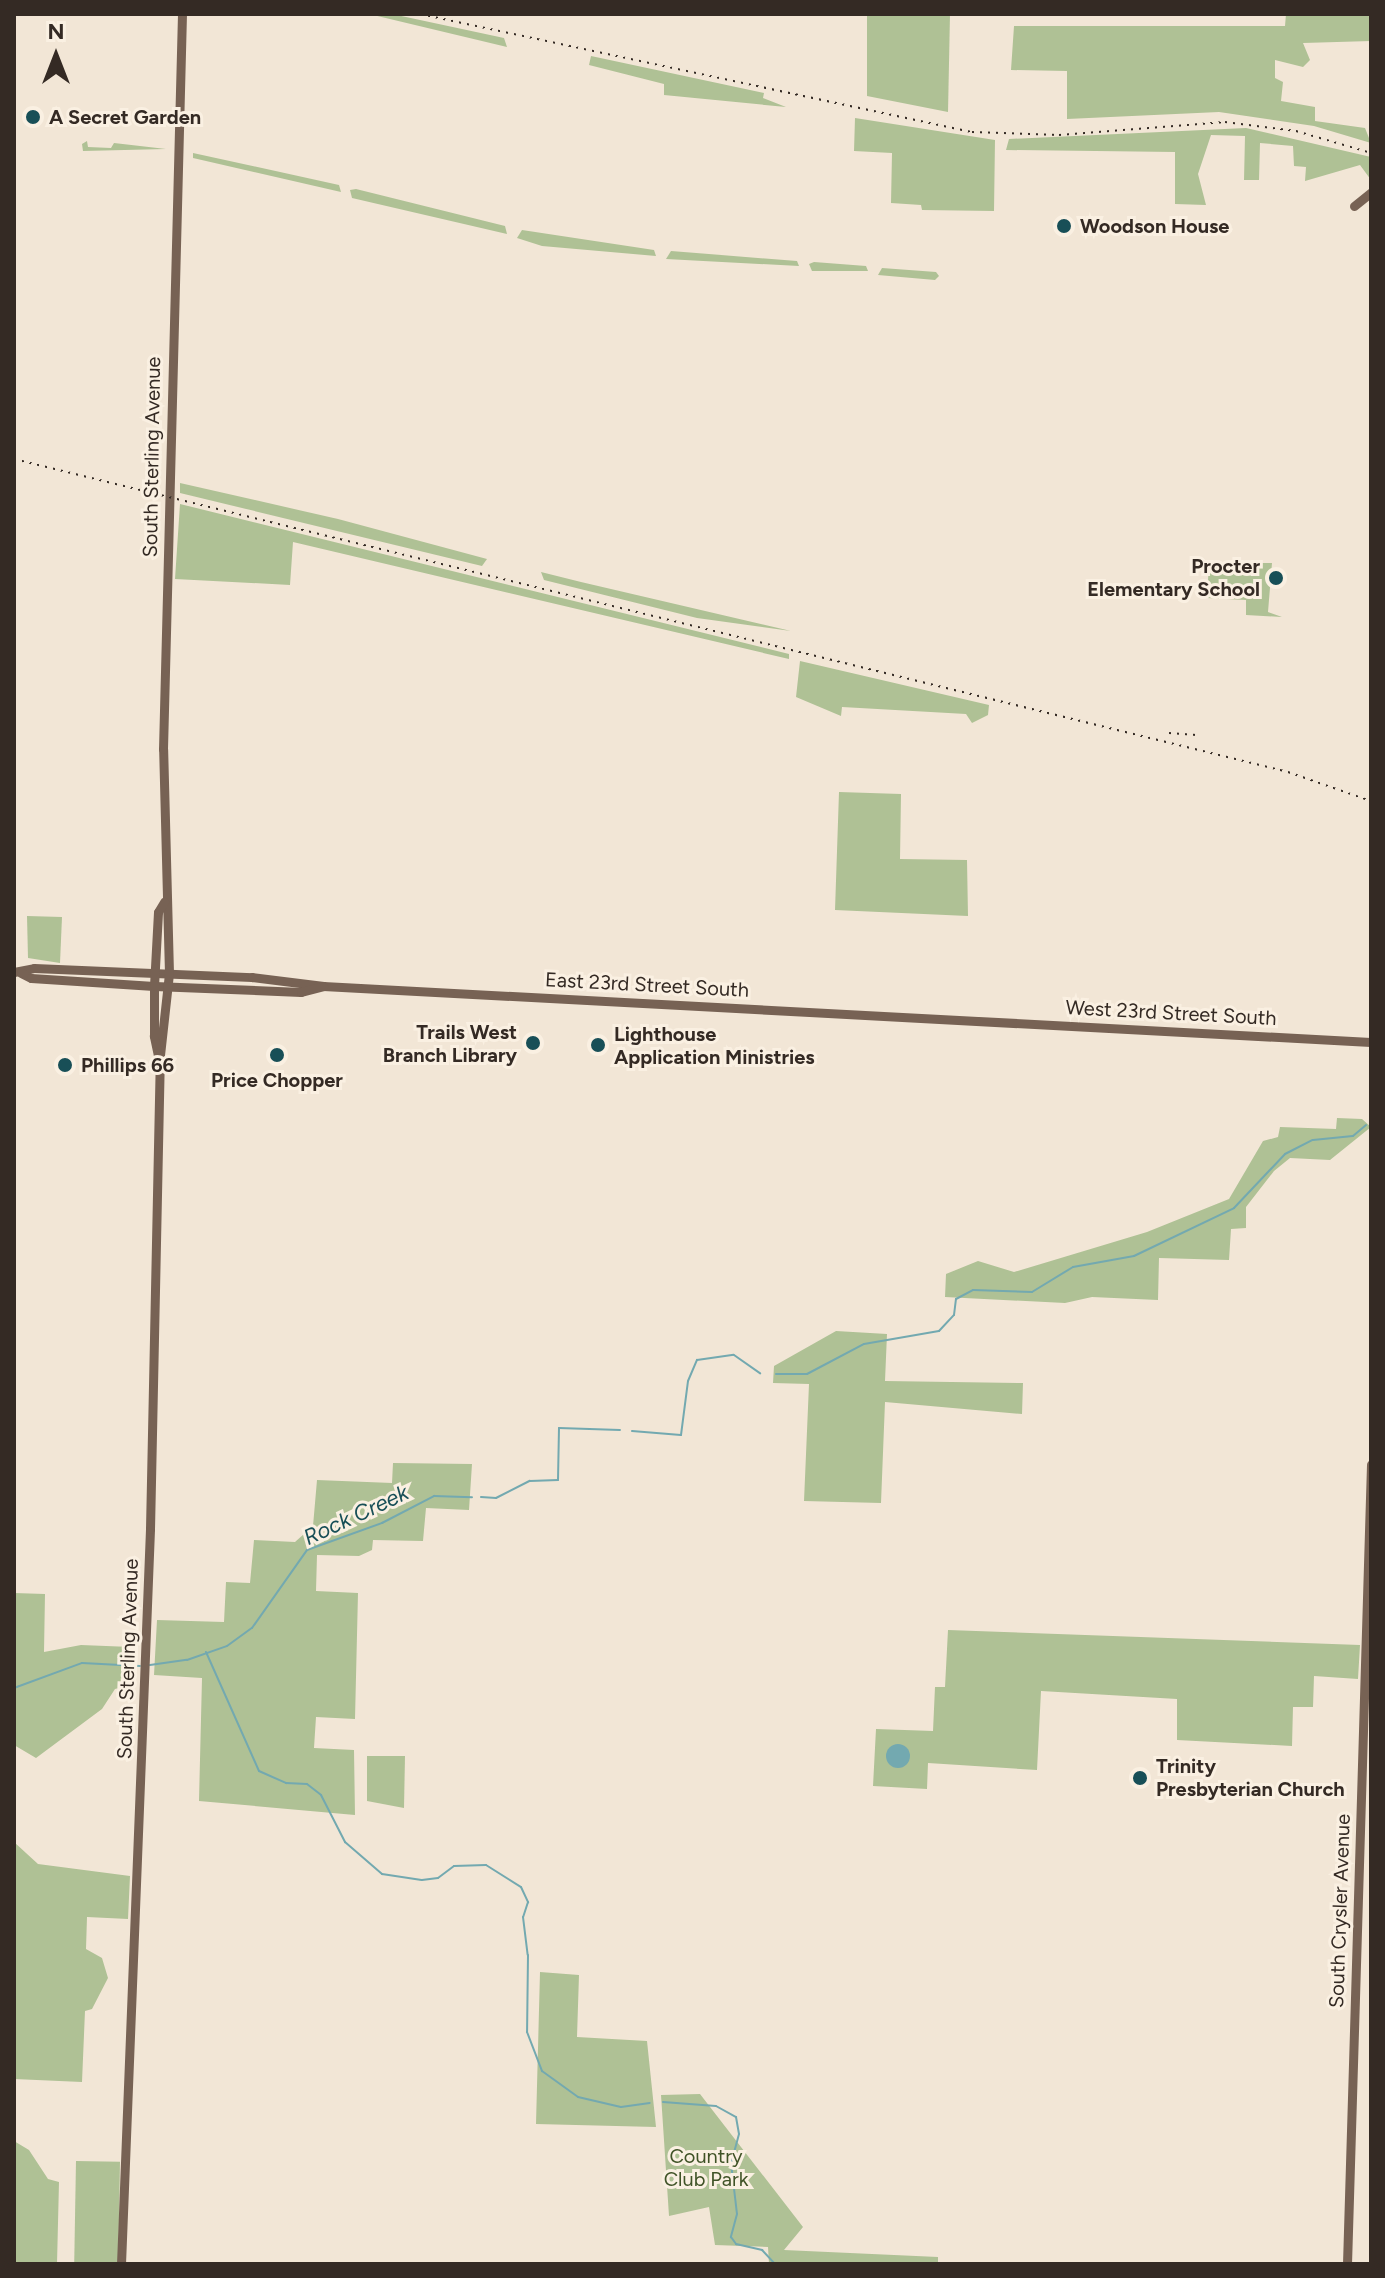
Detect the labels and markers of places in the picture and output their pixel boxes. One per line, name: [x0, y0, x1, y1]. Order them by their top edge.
place label: A Secret Garden: [49, 105, 201, 129]
marker: A Secret Garden: [24, 108, 42, 126]
place label: Woodson House: [1080, 214, 1229, 238]
marker: Woodson House: [1055, 217, 1073, 235]
place label: Procter Elementary School: [1087, 554, 1260, 601]
marker: Procter Elementary School: [1267, 569, 1285, 587]
place label: Trails West Branch Library: [383, 1020, 517, 1067]
place label: Lighthouse Application Ministries: [614, 1022, 815, 1069]
marker: Trails West Branch Library: [524, 1034, 542, 1052]
marker: Lighthouse Application Ministries: [589, 1036, 607, 1054]
marker: Price Chopper: [268, 1046, 286, 1064]
place label: Phillips 66: [81, 1053, 174, 1077]
marker: Phillips 66: [56, 1056, 74, 1074]
place label: Price Chopper: [211, 1068, 343, 1092]
place label: Trinity Presbyterian Church: [1156, 1754, 1345, 1801]
marker: Trinity Presbyterian Church: [1131, 1769, 1149, 1787]

